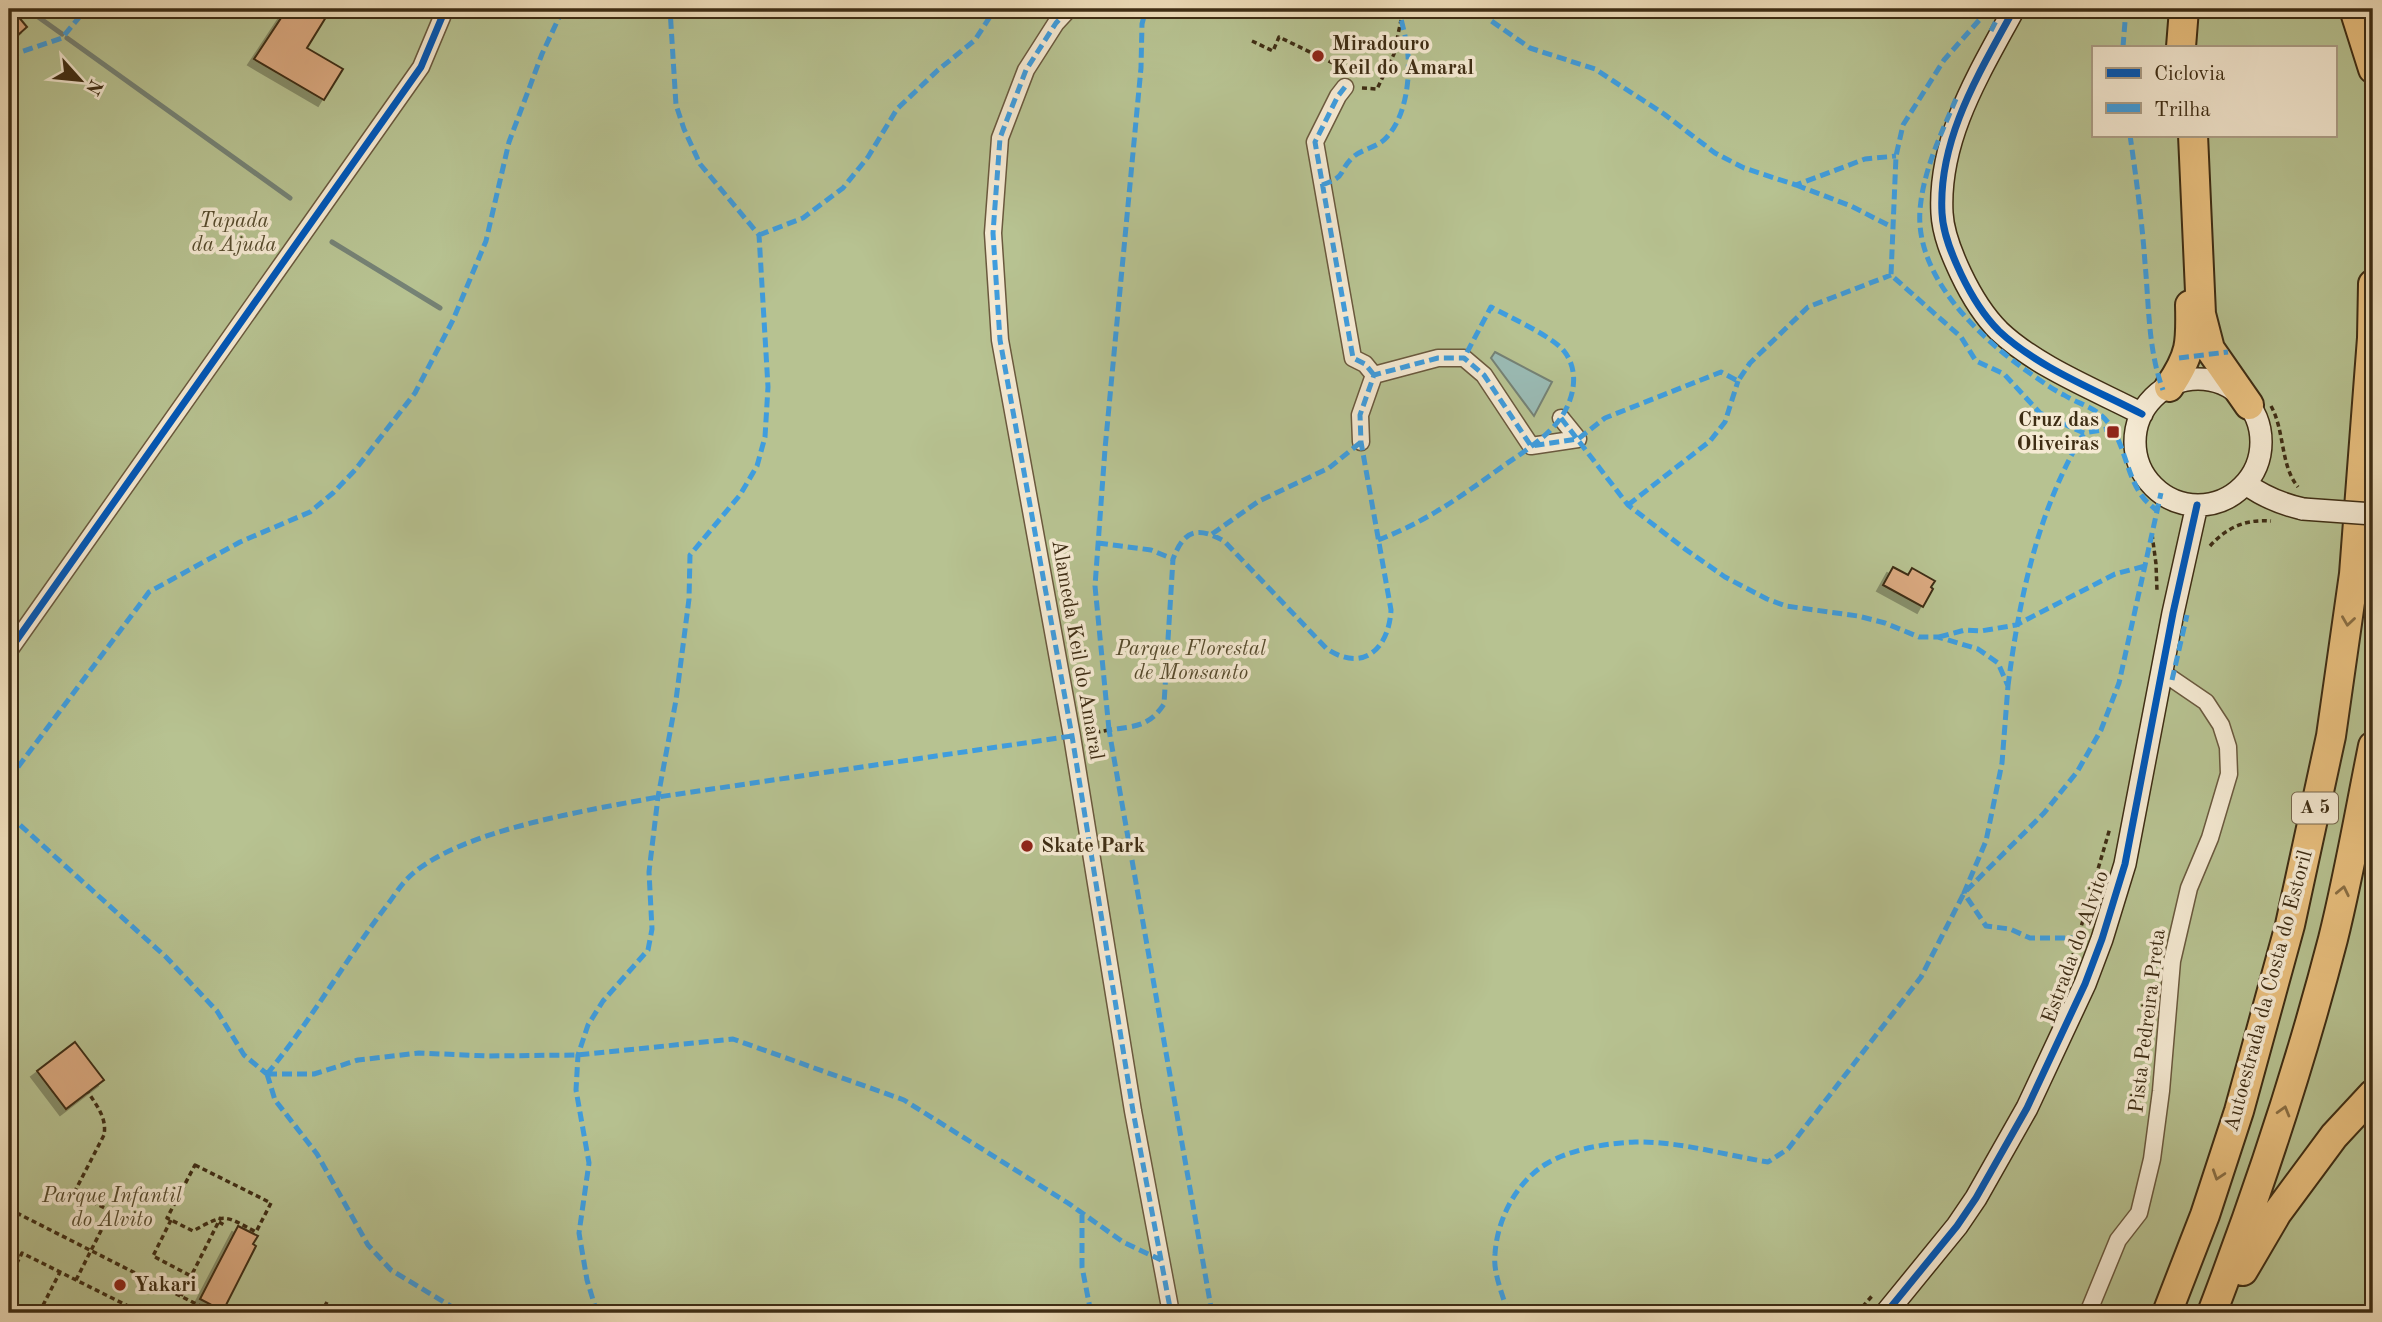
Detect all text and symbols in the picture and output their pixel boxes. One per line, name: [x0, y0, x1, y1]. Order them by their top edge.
place label: Miradouro Keil do Amaral: [1332, 34, 1474, 79]
north arrow: [46, 46, 116, 116]
legend: [2092, 46, 2336, 136]
marker: Miradouro Keil do Amaral: [1310, 48, 1326, 64]
text: Ciclovia: [2154, 64, 2225, 85]
text: N: [81, 76, 105, 98]
text: Trilha: [2154, 100, 2211, 121]
park label: Tapada da Ajuda: [192, 211, 276, 256]
place label: Cruz das Oliveiras: [2016, 410, 2099, 455]
marker: Cruz das Oliveiras: [2105, 424, 2121, 440]
street label: Alameda Keil do Amaral: [1047, 538, 1107, 762]
one-way arrow: [2340, 615, 2355, 626]
park label: Parque Florestal de Monsanto: [1115, 639, 1266, 684]
road number: A 5: [2292, 792, 2338, 824]
place label: Skate Park: [1041, 836, 1145, 857]
marker: Skate Park: [1019, 838, 1035, 854]
street label: Autoestrada da Costa do Estoril: [2221, 848, 2317, 1134]
street label: Estrada do Alvito: [2039, 868, 2113, 1026]
one-way arrow: [2334, 885, 2349, 897]
street label: Pista Pedreira Preta: [2126, 928, 2170, 1114]
one-way arrow: [2276, 1105, 2291, 1117]
one-way arrow: [2212, 1169, 2227, 1181]
park label: Parque Infantil do Alvito: [41, 1186, 182, 1231]
place label: Yakari: [134, 1275, 197, 1296]
marker: Yakari: [112, 1277, 128, 1293]

